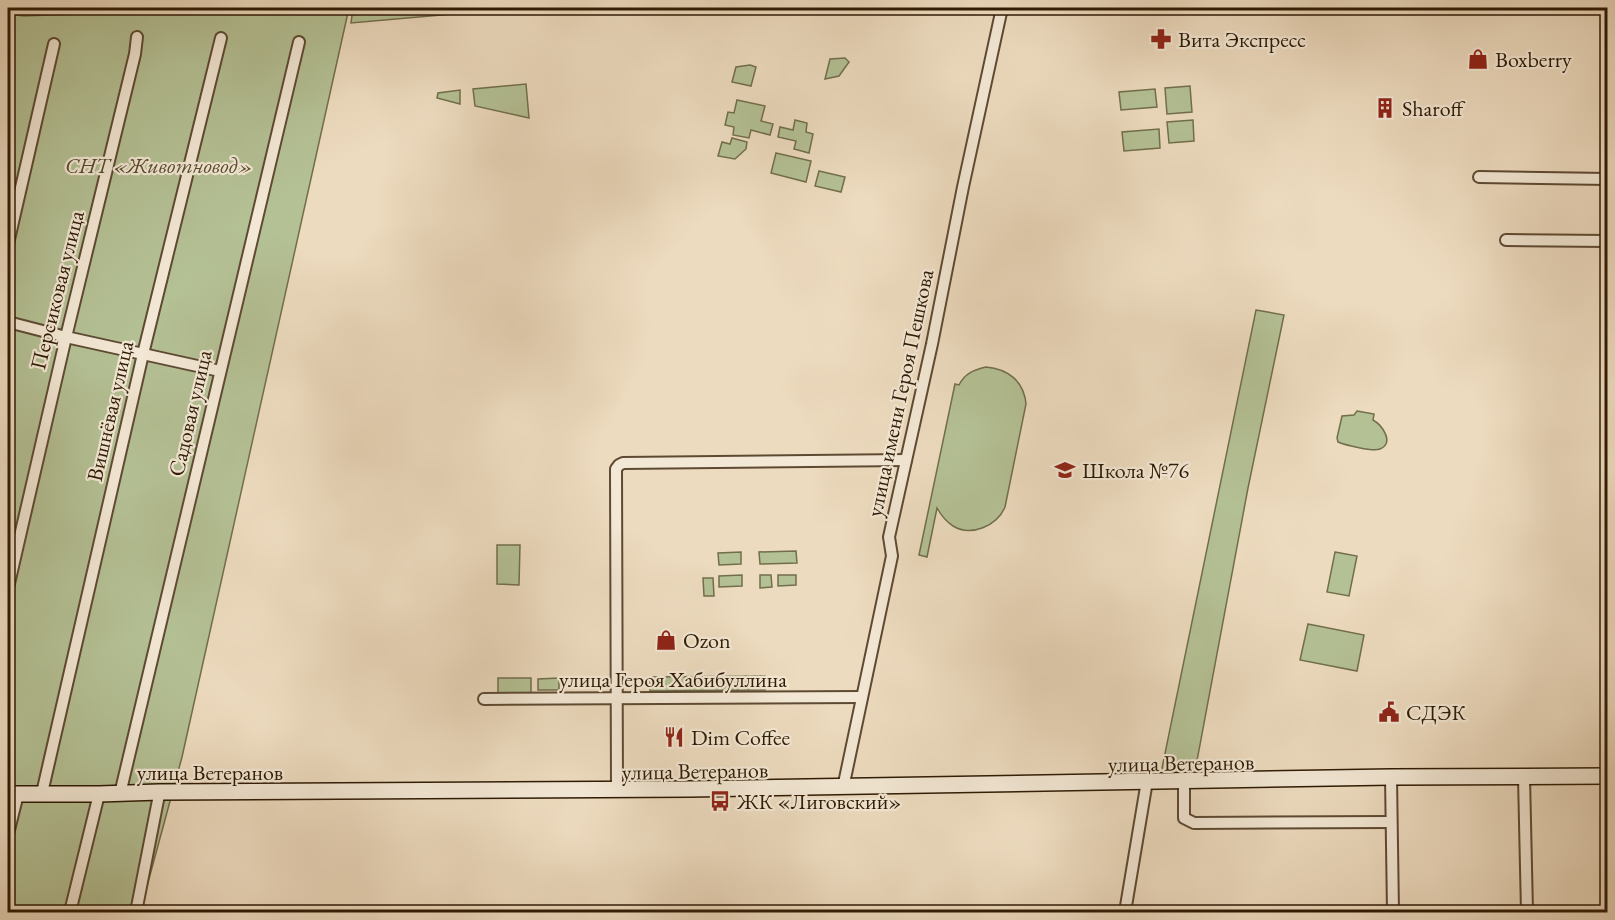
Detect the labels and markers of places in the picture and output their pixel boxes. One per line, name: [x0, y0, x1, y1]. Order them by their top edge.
place label: Вита Экспресс: [1178, 25, 1306, 54]
pharmacy icon: Вита Экспресс: [1149, 27, 1173, 51]
place label: Boxberry: [1495, 45, 1572, 74]
shop icon: Boxberry: [1466, 47, 1490, 71]
place label: Sharoff: [1402, 94, 1466, 123]
building icon: Sharoff: [1373, 96, 1397, 120]
place label: Школа №76: [1082, 456, 1190, 485]
school or university icon: Школа №76: [1053, 458, 1077, 482]
place label: Ozon: [683, 626, 731, 655]
shop icon: Ozon: [654, 628, 678, 652]
place label: СДЭК: [1406, 698, 1466, 727]
public building icon: СДЭК: [1377, 700, 1401, 724]
place label: Dim Coffee: [691, 723, 790, 752]
restaurant icon: Dim Coffee: [662, 725, 686, 749]
place label: ЖК «Лиговский»: [736, 787, 901, 816]
bus stop icon: ЖК «Лиговский»: [708, 789, 732, 813]

